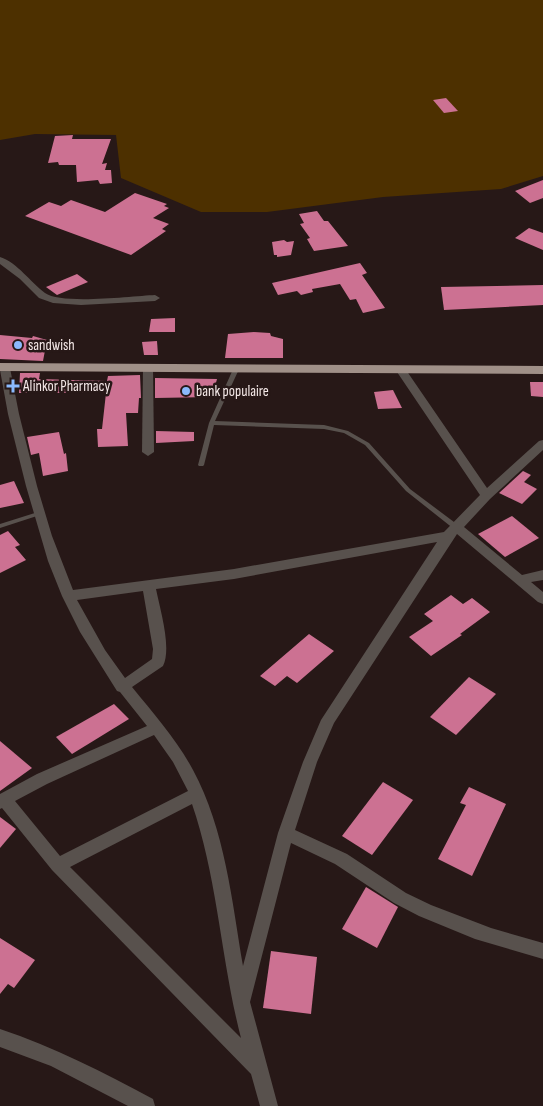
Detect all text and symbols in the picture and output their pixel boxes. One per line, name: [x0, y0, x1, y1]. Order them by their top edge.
place label: sandwish: [28, 336, 75, 355]
marker: sandwish: [12, 339, 24, 351]
place label: Alinkor Pharmacy: [22, 377, 110, 396]
marker: Alinkor Pharmacy: [7, 380, 19, 392]
place label: bank populaire: [196, 382, 269, 401]
marker: bank populaire: [180, 385, 192, 397]

